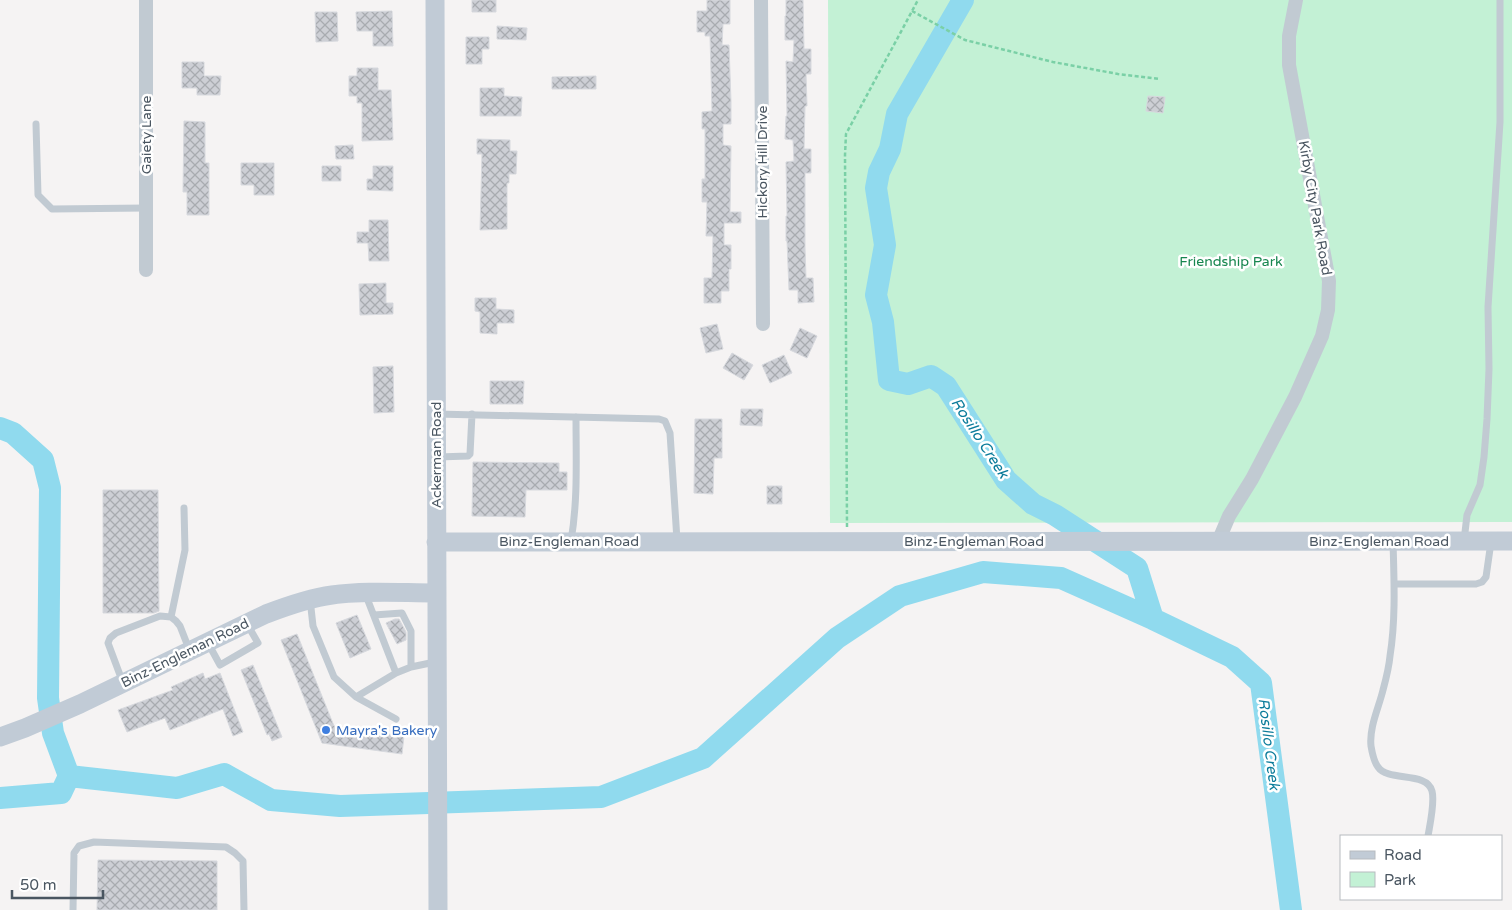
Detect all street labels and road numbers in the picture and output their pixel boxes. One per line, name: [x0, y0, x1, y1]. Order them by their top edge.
street label: Gaiety Lane: [138, 96, 155, 174]
street label: Hickory Hill Drive: [754, 105, 771, 218]
street label: Kirby City Park Road: [1295, 139, 1335, 277]
street label: Ackerman Road: [428, 402, 445, 508]
street label: Binz-Engleman Road: [499, 533, 639, 550]
street label: Binz-Engleman Road: [904, 533, 1044, 550]
street label: Binz-Engleman Road: [1309, 533, 1449, 550]
street label: Binz-Engleman Road: [118, 615, 252, 691]

